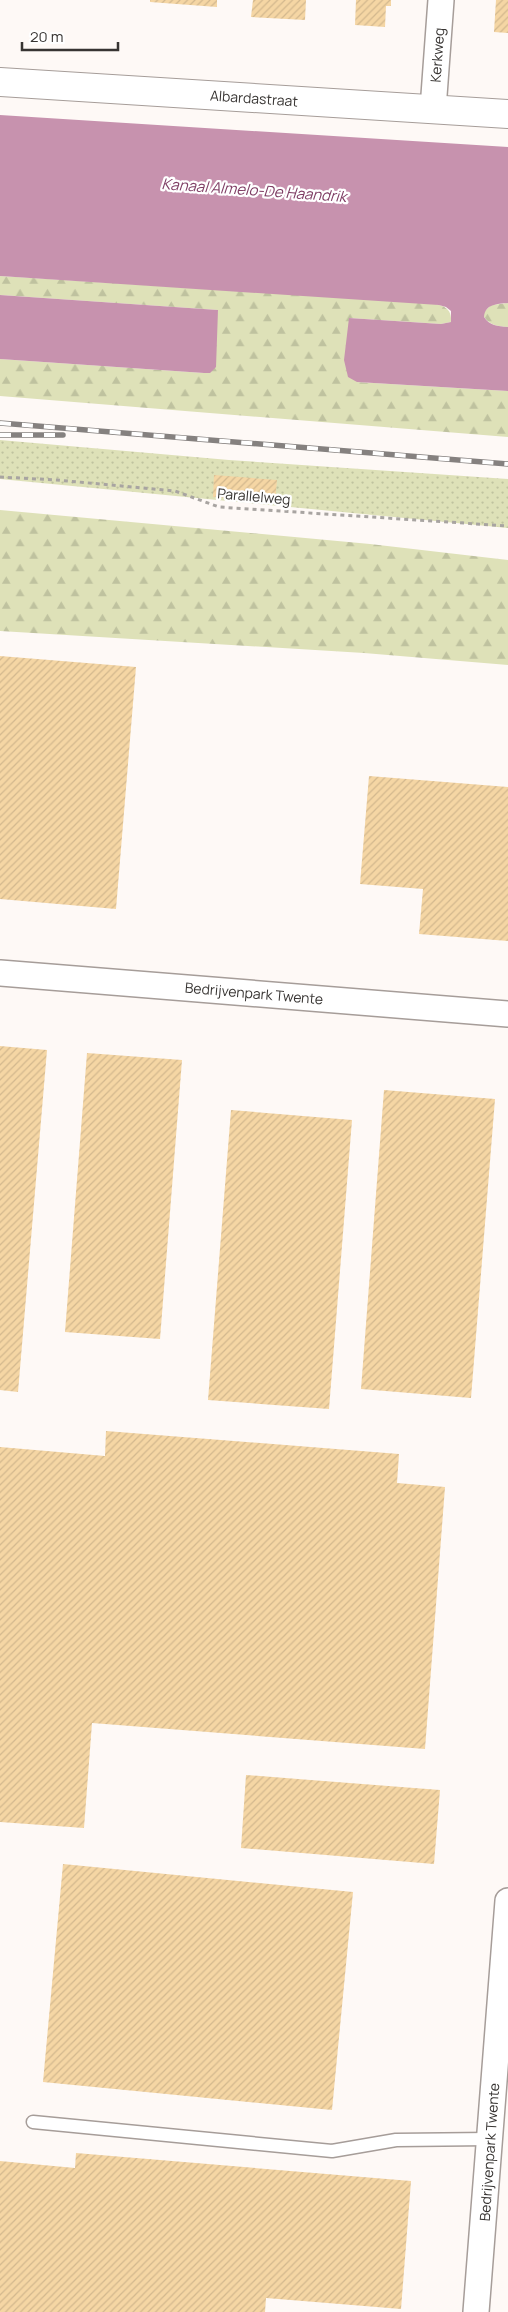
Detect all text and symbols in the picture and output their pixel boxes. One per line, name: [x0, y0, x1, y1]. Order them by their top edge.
scale bar: [22, 20, 119, 52]
text: 20 m: [30, 26, 63, 47]
street label: Kerkweg: [426, 27, 448, 83]
street label: Albardastraat: [209, 85, 299, 111]
water label: Kanaal Almelo-De Haandrik: [161, 173, 350, 207]
street label: Parallelweg: [217, 483, 291, 509]
street label: Bedrijvenpark Twente: [184, 977, 324, 1009]
street label: Bedrijvenpark Twente: [475, 2082, 503, 2222]

